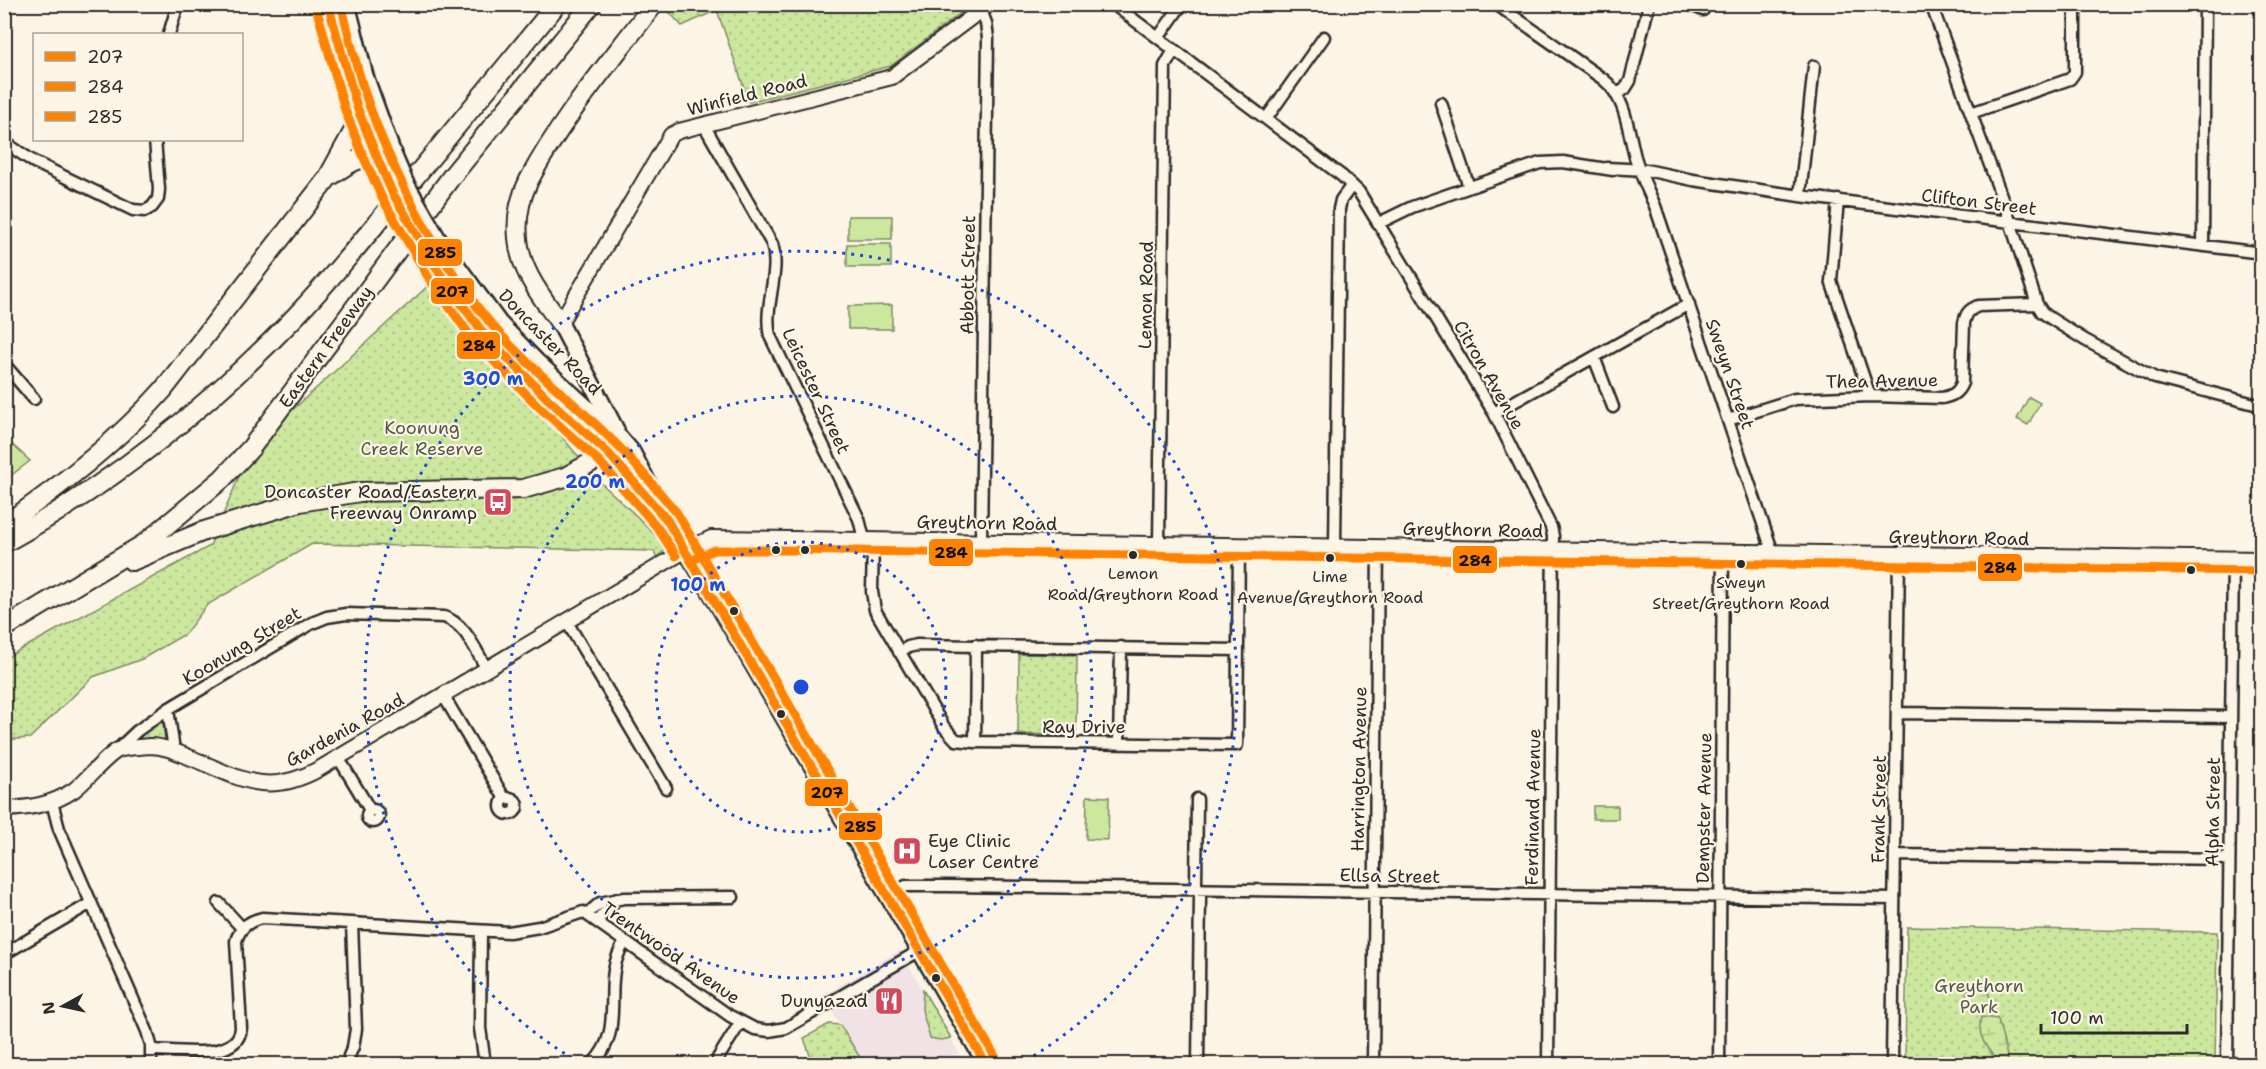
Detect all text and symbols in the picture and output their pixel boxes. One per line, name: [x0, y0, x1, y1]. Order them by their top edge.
legend: [33, 33, 243, 141]
text: 207: [87, 45, 123, 69]
street label: Winfield Road: [685, 69, 809, 121]
text: 284: [87, 75, 124, 99]
text: 285: [87, 105, 122, 129]
street label: Clifton Street: [1920, 183, 2038, 221]
street label: Abbott Street: [955, 215, 981, 335]
line badge: 285: [417, 238, 463, 267]
street label: Lemon Road: [1133, 241, 1159, 349]
text: 285: [424, 242, 456, 263]
line badge: 207: [430, 277, 475, 305]
street label: Eastern Freeway: [273, 281, 379, 413]
text: 207: [436, 281, 468, 302]
street label: Doncaster Road: [493, 284, 607, 400]
street label: Citron Avenue: [1448, 316, 1530, 434]
street label: Sweyn Street: [1700, 316, 1760, 432]
street label: Leicester Street: [776, 324, 856, 458]
line badge: 284: [456, 331, 501, 360]
text: 284: [462, 335, 496, 356]
text: 300 m: [463, 367, 524, 391]
street label: Thea Avenue: [1826, 368, 1938, 394]
park label: Koonung Creek Reserve: [361, 416, 483, 461]
text: 200 m: [565, 470, 626, 494]
place label: Doncaster Road/Eastern Freeway Onramp: [264, 480, 477, 525]
bus stop icon: Doncaster Road/Eastern Freeway Onramp: [482, 486, 514, 518]
street label: Greythorn Road: [916, 510, 1058, 536]
street label: Greythorn Road: [1402, 517, 1544, 543]
street label: Greythorn Road: [1888, 525, 2030, 551]
line badge: 284: [928, 538, 974, 567]
text: 284: [934, 542, 968, 563]
unlabelled marker: [770, 544, 782, 556]
unlabelled marker: [799, 544, 811, 556]
line badge: 284: [1452, 545, 1498, 574]
marker: Lemon Road/Greythorn Road: [1127, 549, 1139, 561]
text: 284: [1458, 550, 1492, 571]
marker: Lime Avenue/Greythorn Road: [1324, 552, 1336, 564]
line badge: 284: [1977, 553, 2023, 582]
text: 284: [1983, 557, 2017, 578]
marker: Sweyn Street/Greythorn Road: [1735, 558, 1747, 570]
place label: Lemon Road/Greythorn Road: [1048, 563, 1218, 605]
unlabelled marker: [2185, 564, 2197, 576]
place label: Lime Avenue/Greythorn Road: [1237, 566, 1423, 608]
place label: Sweyn Street/Greythorn Road: [1652, 572, 1830, 614]
text: 100 m: [670, 573, 726, 597]
street label: Koonung Street: [178, 601, 306, 691]
unlabelled marker: [728, 605, 740, 617]
centre of rings: [791, 677, 811, 697]
street label: Harrington Avenue: [1346, 686, 1372, 852]
street label: Gardenia Road: [282, 688, 408, 772]
unlabelled marker: [775, 708, 787, 720]
street label: Ray Drive: [1042, 715, 1126, 739]
street label: Ferdinand Avenue: [1520, 728, 1546, 886]
street label: Dempster Avenue: [1691, 732, 1717, 884]
street label: Frank Street: [1866, 755, 1892, 863]
street label: Alpha Street: [2200, 757, 2226, 867]
line badge: 207: [804, 778, 849, 807]
text: 207: [811, 782, 843, 803]
line badge: 285: [838, 812, 883, 841]
text: 285: [844, 816, 876, 837]
place label: Eye Clinic Laser Centre: [928, 829, 1039, 874]
hospital icon: Eye Clinic Laser Centre: [891, 835, 923, 867]
street label: Ellsa Street: [1339, 863, 1441, 889]
street label: Trentwood Avenue: [597, 896, 745, 1010]
unlabelled marker: [930, 972, 942, 984]
park label: Greythorn Park: [1934, 974, 2024, 1019]
north arrow: [33, 976, 93, 1036]
restaurant icon: Dunyazad: [873, 985, 905, 1017]
place label: Dunyazad: [781, 989, 868, 1013]
scale bar: [2041, 997, 2186, 1035]
text: N: [37, 1000, 60, 1016]
text: 100 m: [2050, 1006, 2104, 1030]

